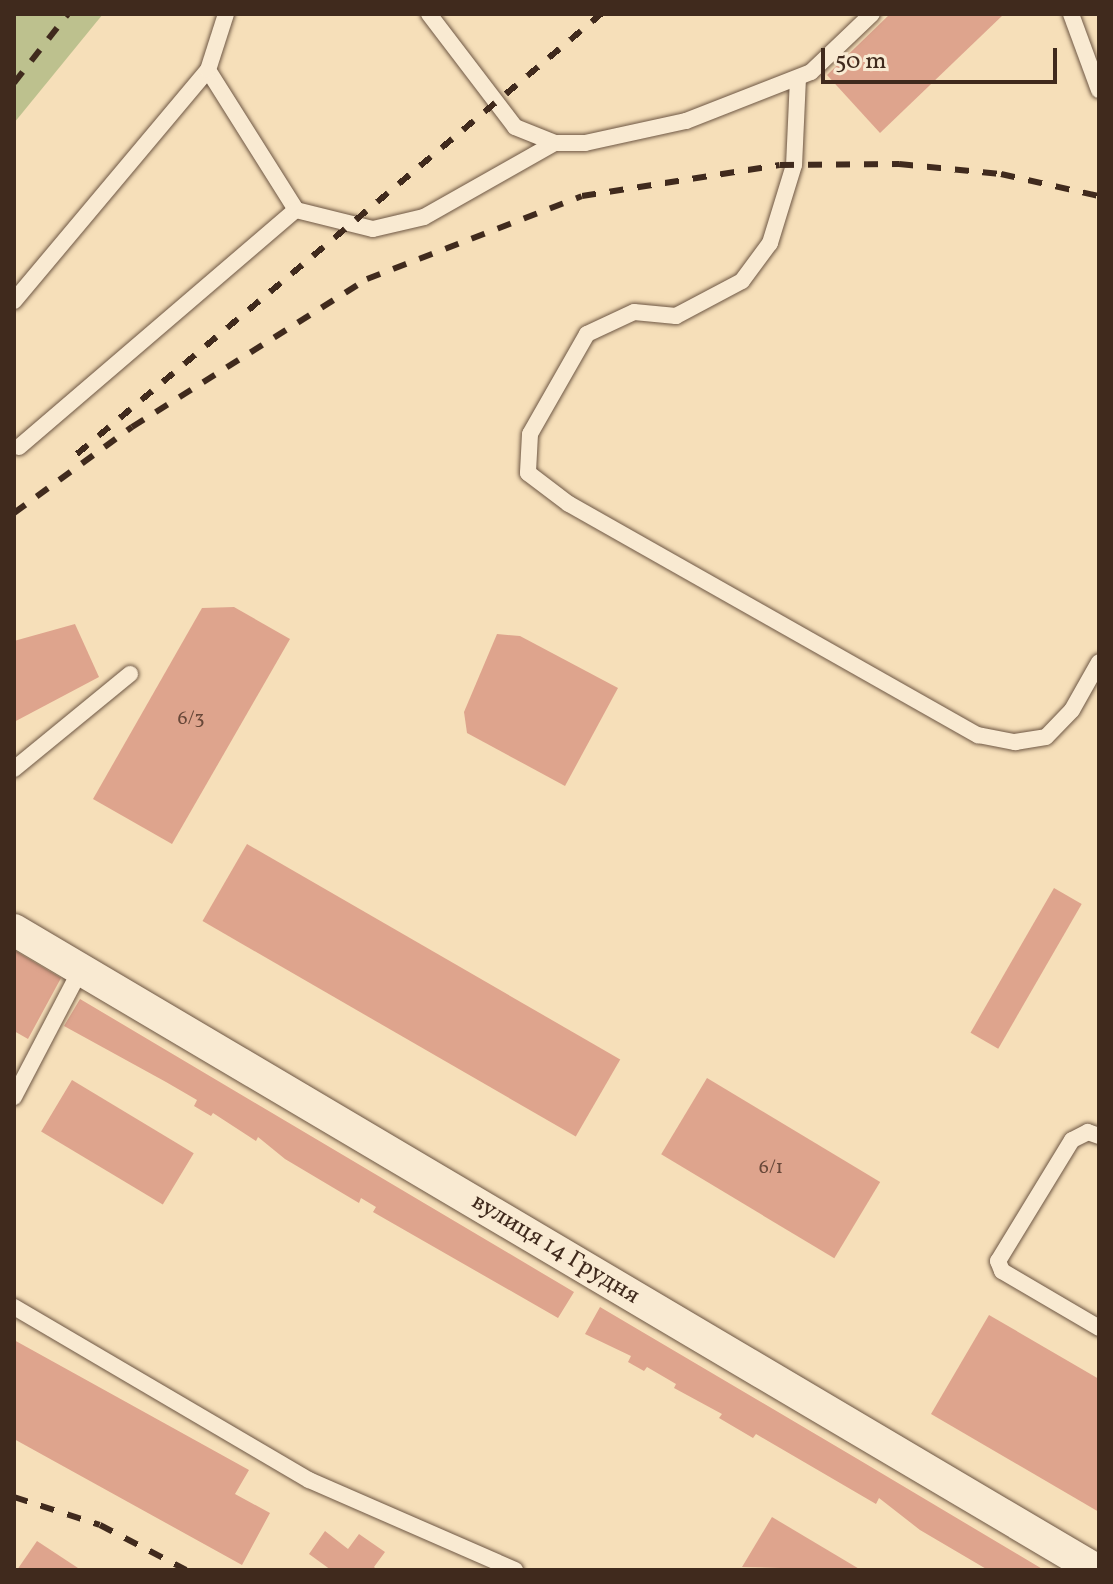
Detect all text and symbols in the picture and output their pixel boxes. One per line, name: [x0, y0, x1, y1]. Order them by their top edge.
scale bar: [825, 32, 1061, 82]
text: 50 m: [835, 45, 887, 79]
house number: 6/3: [177, 707, 205, 731]
house number: 6/1: [759, 1156, 783, 1180]
street label: вулиця 14 Грудня: [466, 1189, 644, 1311]

